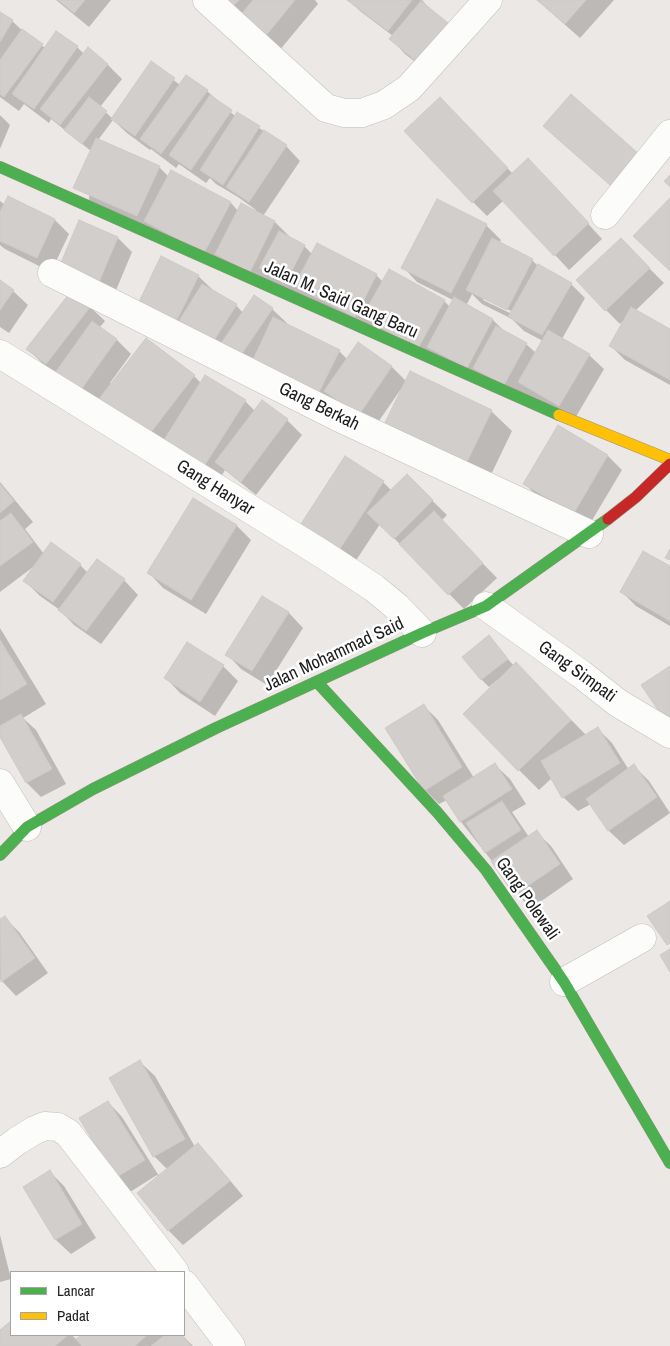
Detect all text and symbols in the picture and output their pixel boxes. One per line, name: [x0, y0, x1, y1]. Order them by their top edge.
street label: Jalan M. Said Gang Baru: [261, 256, 421, 344]
street label: Gang Berkah: [275, 378, 363, 436]
street label: Gang Hanyar: [172, 456, 258, 520]
street label: Jalan Mohammad Said: [261, 613, 407, 697]
street label: Gang Simpati: [534, 636, 620, 708]
street label: Gang Polewali: [491, 853, 563, 945]
legend: [10, 1271, 185, 1336]
text: Lancar: [57, 1280, 95, 1301]
text: Padat: [57, 1305, 89, 1326]

